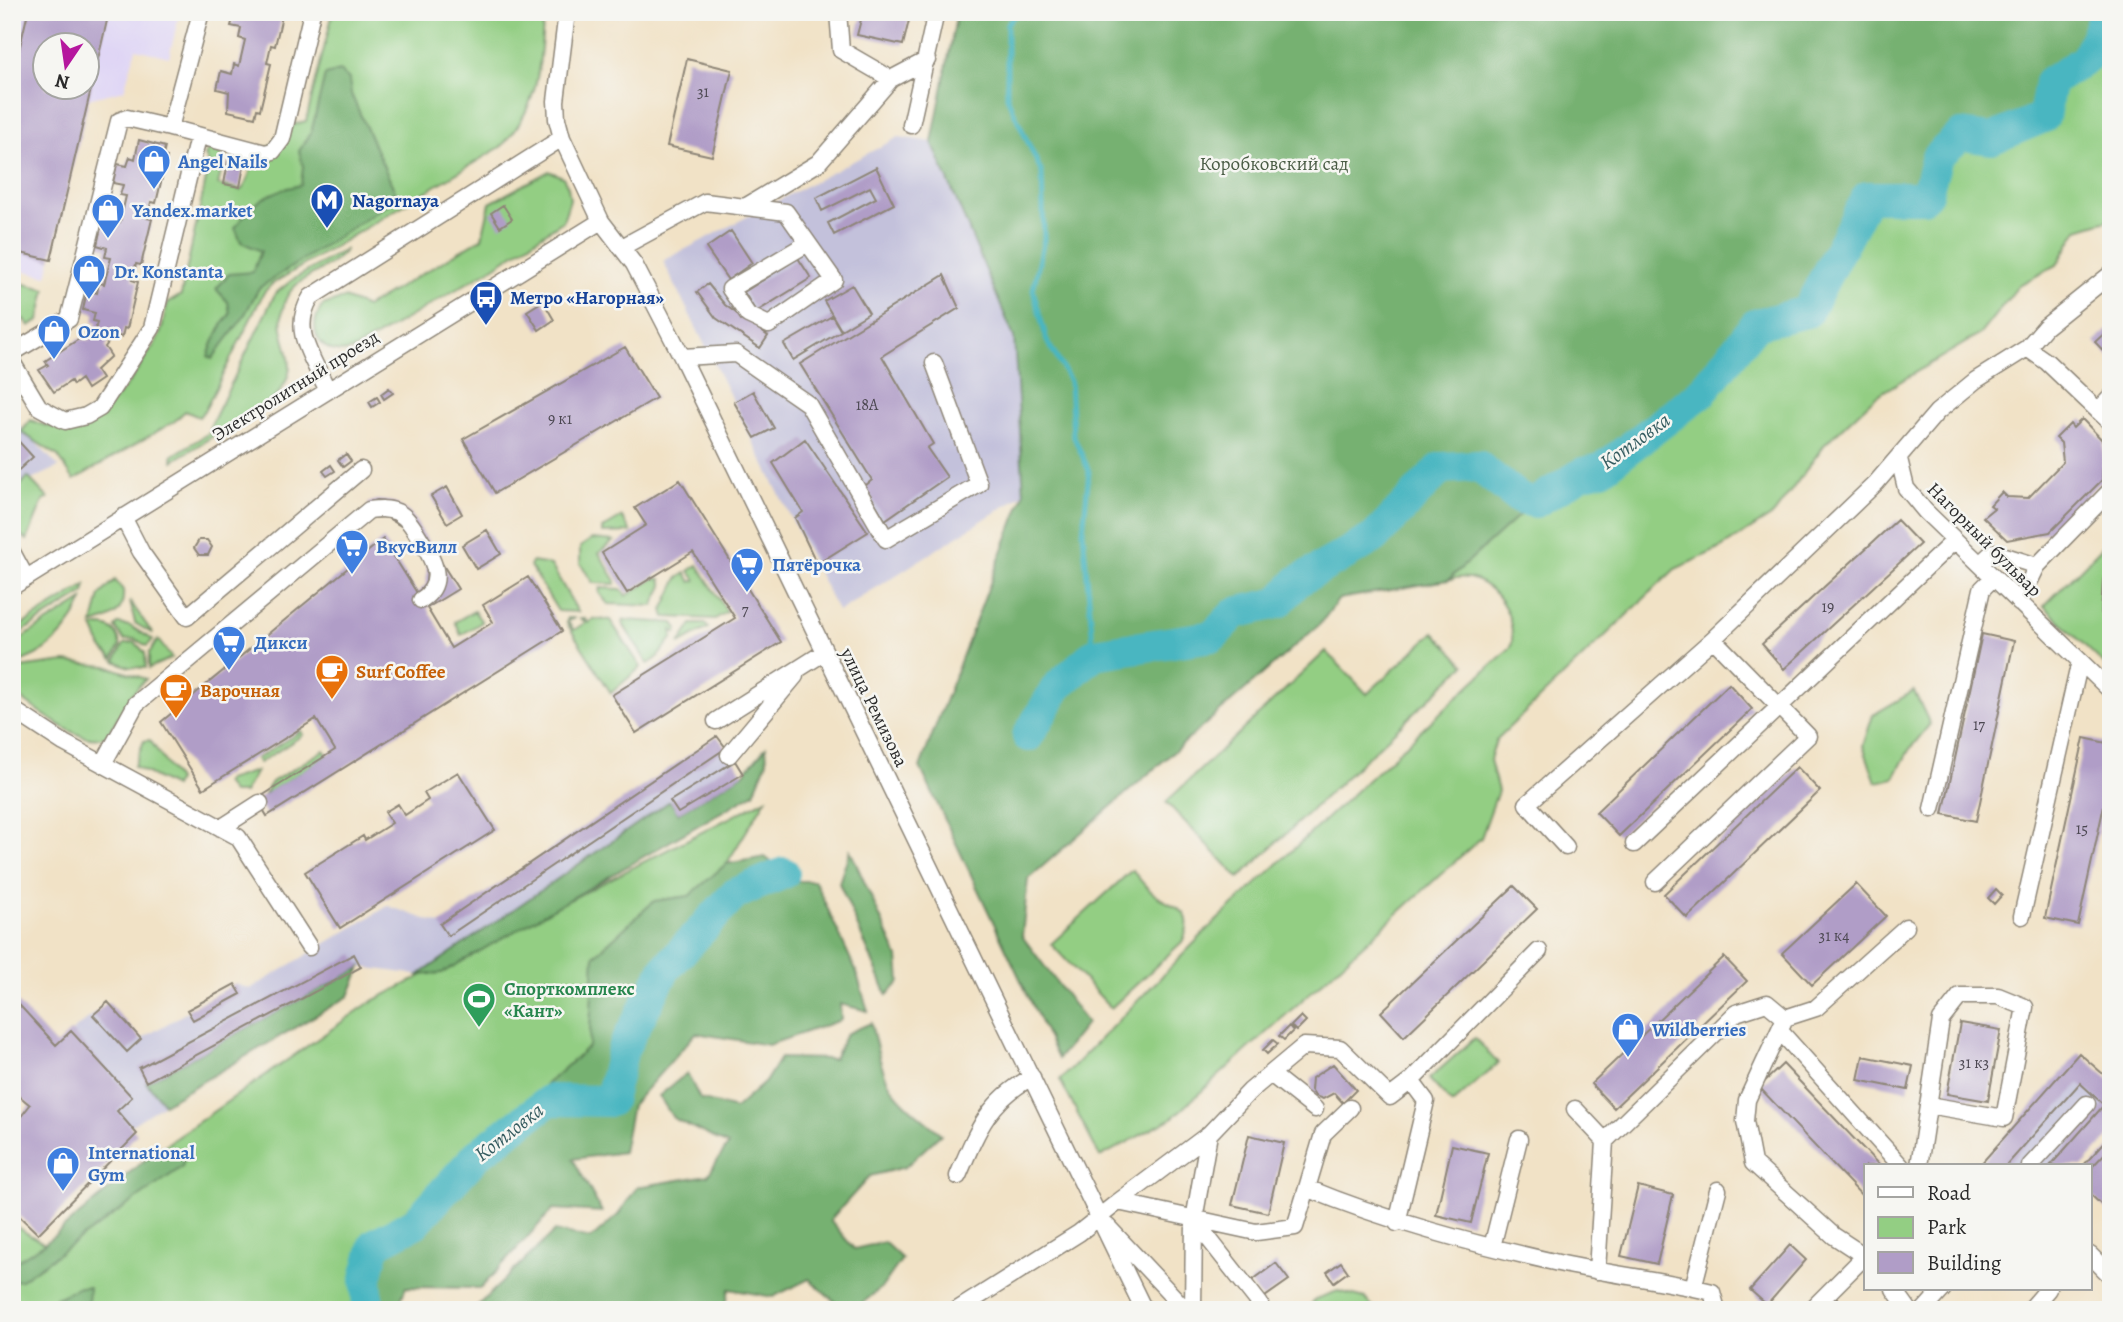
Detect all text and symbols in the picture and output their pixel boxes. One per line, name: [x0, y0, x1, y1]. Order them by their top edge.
north arrow: [32, 32, 102, 102]
text: N: [53, 67, 72, 96]
house number: 31: [697, 81, 710, 103]
shop icon: Angel Nails: [135, 142, 173, 191]
place label: Angel Nails: [177, 149, 268, 175]
park label: Коробковский сад: [1199, 151, 1349, 177]
metro station icon: Nagornaya: [308, 181, 346, 230]
place label: Nagornaya: [352, 188, 440, 214]
shop icon: Yandex.market: [89, 191, 127, 240]
place label: Yandex.market: [131, 198, 253, 224]
shop icon: Dr. Konstanta: [70, 252, 108, 301]
place label: Dr. Konstanta: [114, 259, 224, 285]
bus stop icon: Метро «Нагорная»: [467, 278, 505, 327]
place label: Метро «Нагорная»: [510, 285, 665, 311]
shop icon: Ozon: [35, 312, 73, 361]
place label: Ozon: [78, 319, 120, 345]
street label: Электролитный проезд: [207, 324, 384, 448]
house number: 18А: [856, 394, 879, 416]
water label: Котловка: [1594, 406, 1676, 476]
house number: 9 к1: [548, 408, 573, 430]
street label: Нагорный бульвар: [1921, 477, 2047, 603]
supermarket icon: ВкусВилл: [333, 527, 371, 576]
place label: ВкусВилл: [376, 534, 457, 560]
supermarket icon: Пятёрочка: [728, 545, 766, 594]
place label: Пятёрочка: [772, 552, 862, 578]
house number: 19: [1822, 596, 1834, 618]
house number: 7: [742, 599, 749, 621]
supermarket icon: Дикси: [210, 623, 248, 672]
place label: Дикси: [254, 630, 308, 656]
street label: улица Ремизова: [833, 642, 914, 772]
cafe icon: Surf Coffee: [313, 652, 351, 701]
place label: Surf Coffee: [356, 659, 446, 685]
cafe icon: Варочная: [157, 671, 195, 720]
place label: Варочная: [200, 678, 280, 704]
house number: 17: [1973, 714, 1985, 736]
house number: 15: [2076, 818, 2088, 840]
house number: 31 к4: [1819, 925, 1849, 947]
place label: Спорткомплекс «Кант»: [504, 976, 635, 1024]
sports icon: Спорткомплекс «Кант»: [460, 980, 498, 1029]
shop icon: Wildberries: [1609, 1010, 1647, 1059]
place label: Wildberries: [1651, 1017, 1747, 1043]
house number: 31 к3: [1959, 1052, 1989, 1074]
water label: Котловка: [469, 1096, 550, 1168]
place label: International Gym: [88, 1140, 195, 1188]
shop icon: International Gym: [44, 1144, 82, 1193]
legend: [1864, 1164, 2092, 1290]
text: Road: [1927, 1179, 1971, 1207]
text: Park: [1927, 1213, 1967, 1241]
text: Building: [1927, 1249, 2002, 1277]

